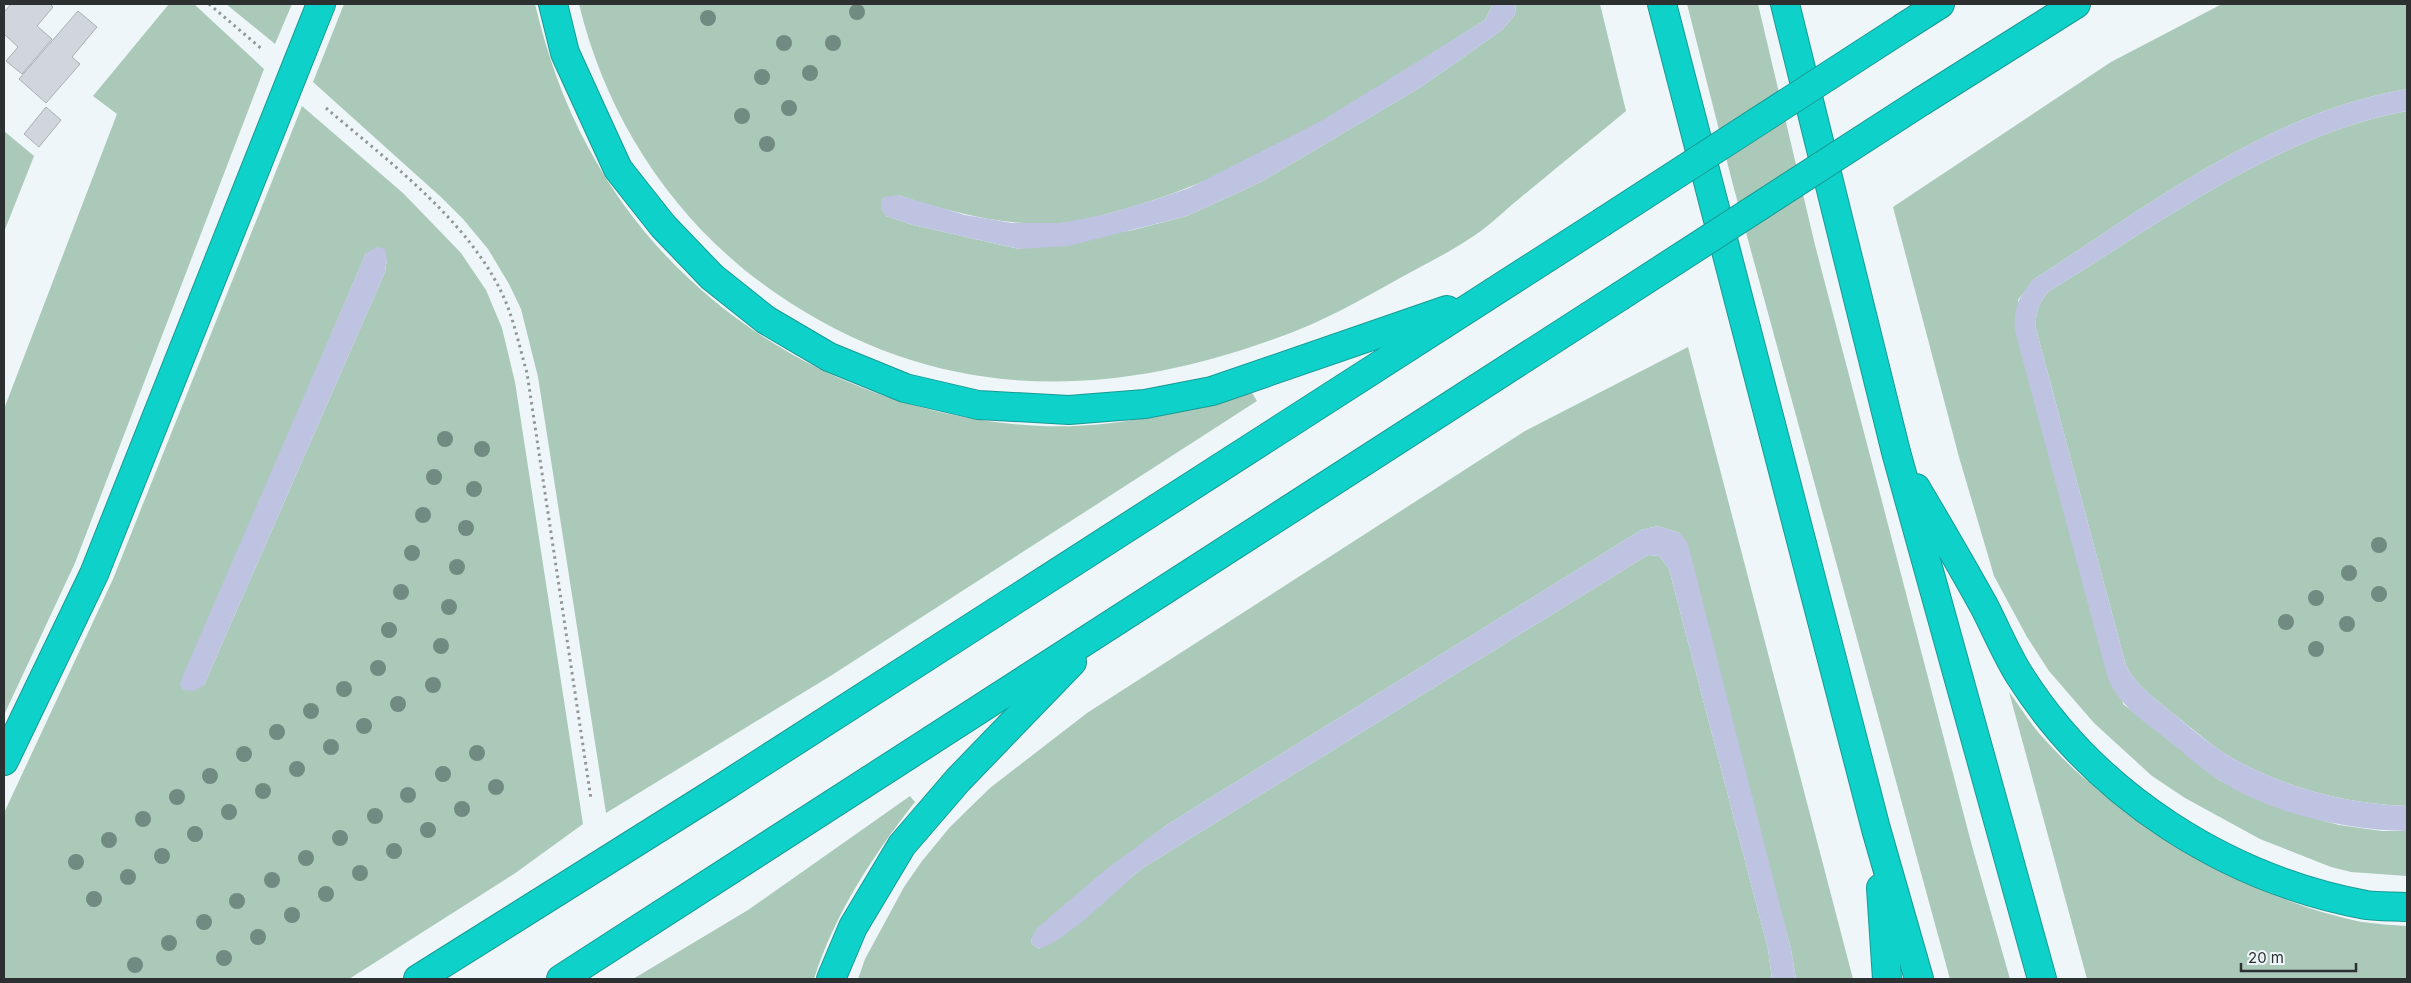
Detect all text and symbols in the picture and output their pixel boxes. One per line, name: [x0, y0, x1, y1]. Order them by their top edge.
scale bar: [2241, 940, 2356, 972]
text: 20 m: [2248, 948, 2284, 967]

